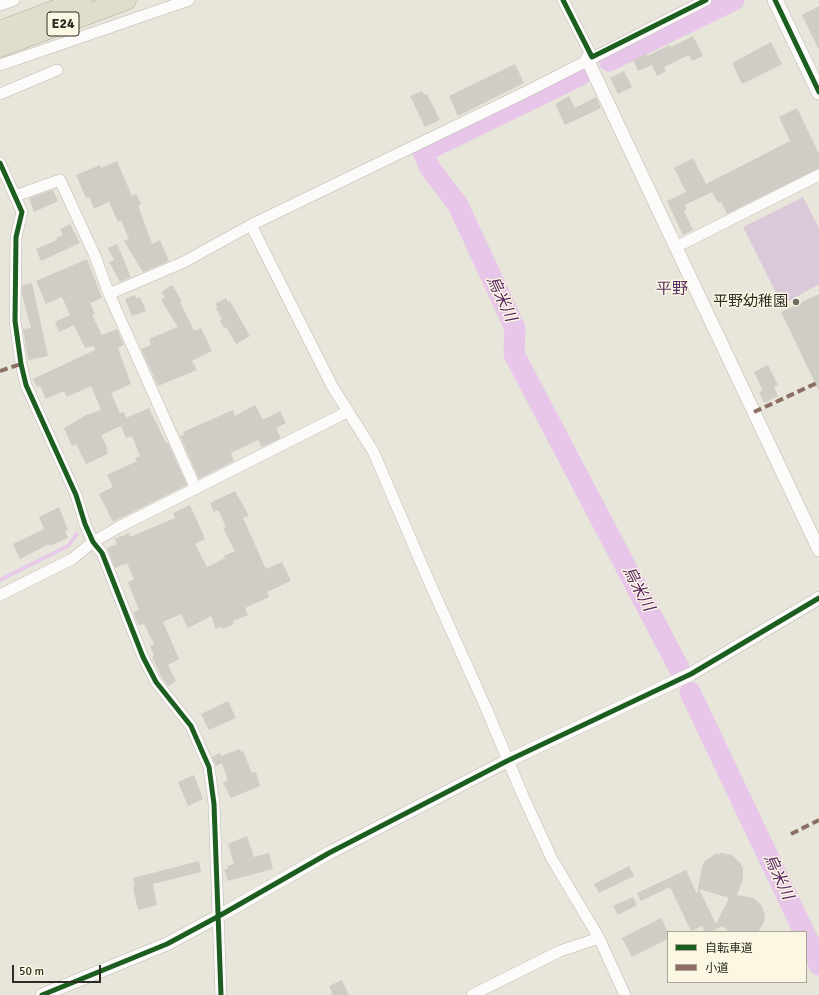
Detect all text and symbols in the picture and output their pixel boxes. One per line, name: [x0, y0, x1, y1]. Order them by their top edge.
road number: E24: [47, 12, 79, 36]
water label: 烏米川: [482, 273, 520, 325]
district label: 平野: [656, 280, 688, 300]
place label: 平野幼稚園: [713, 293, 788, 311]
marker: 平野幼稚園: [791, 297, 801, 307]
water label: 烏米川: [618, 563, 658, 615]
water label: 烏米川: [759, 851, 797, 903]
legend: [667, 931, 807, 983]
text: 自転車道: [705, 941, 753, 956]
scale bar: [14, 957, 103, 983]
text: 小道: [705, 961, 729, 976]
text: 50 m: [19, 964, 44, 979]

